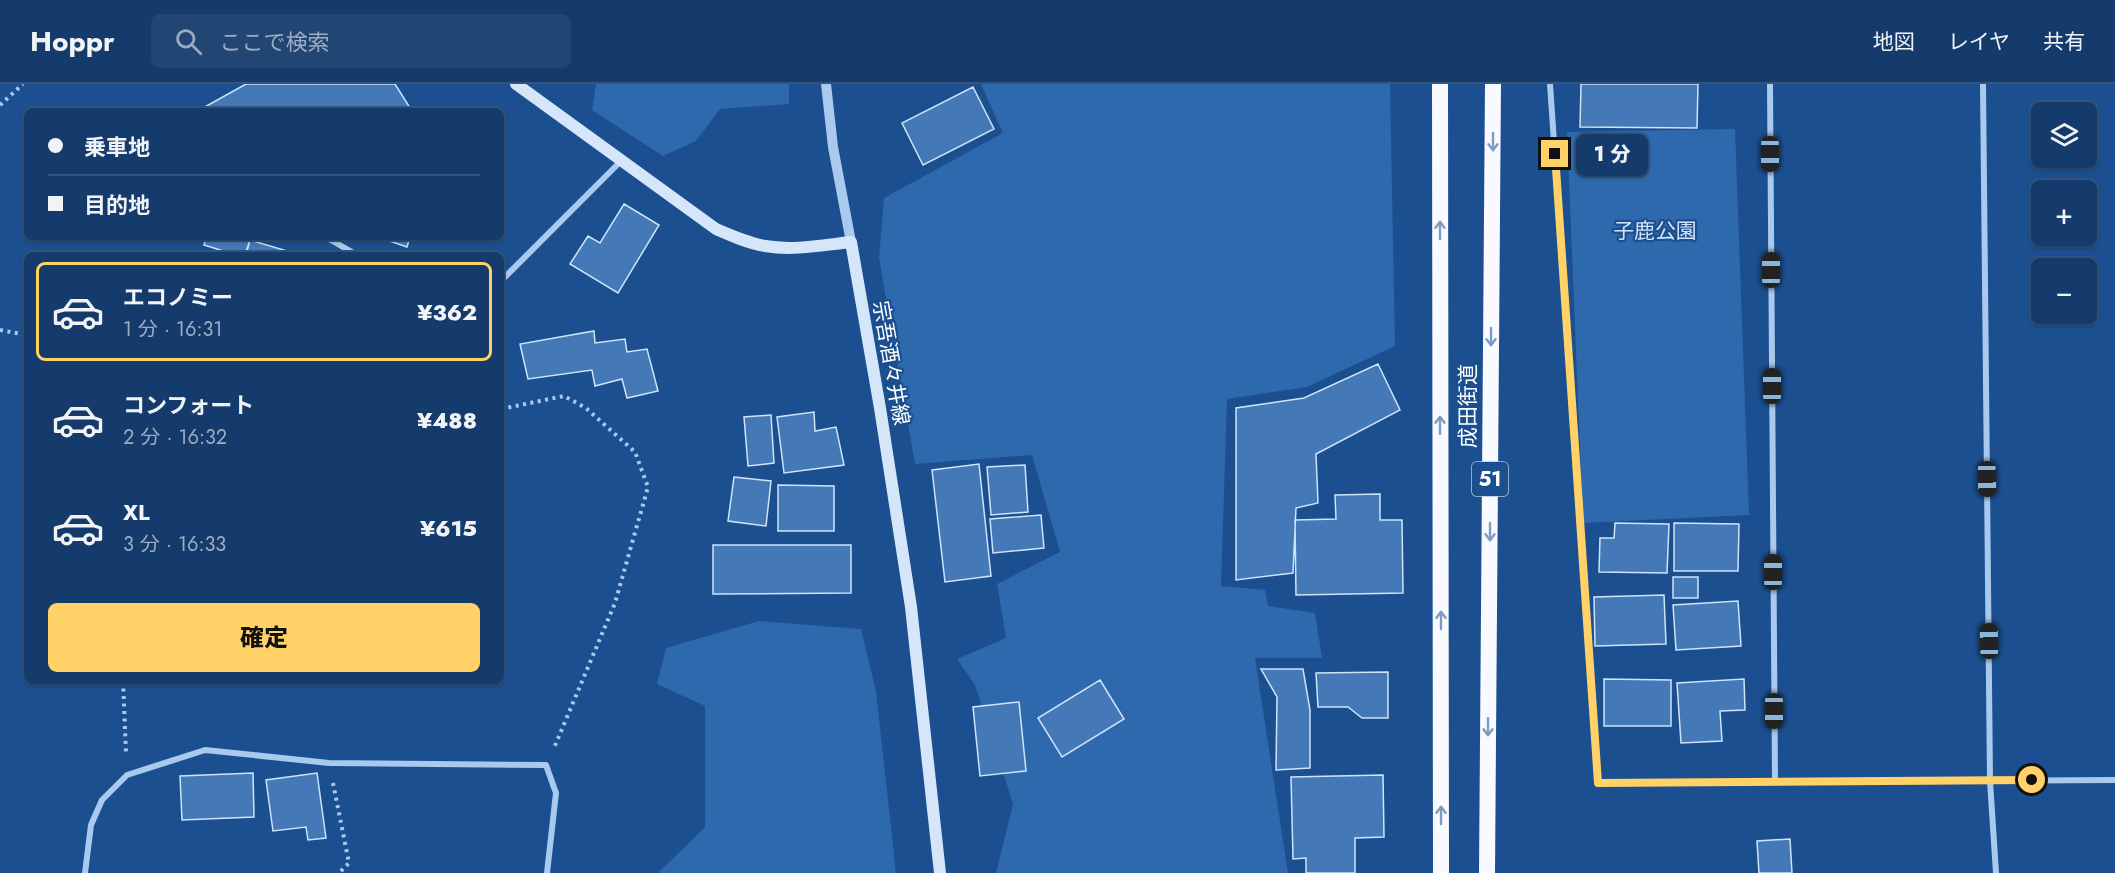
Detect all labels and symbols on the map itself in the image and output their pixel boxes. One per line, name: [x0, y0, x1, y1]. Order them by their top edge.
one-way arrow: [1487, 132, 1499, 152]
callout: 1 分: [1576, 133, 1648, 175]
car: [1761, 136, 1779, 172]
route end: [1541, 140, 1568, 167]
park label: 子鹿公園: [1613, 216, 1697, 246]
one-way arrow: [1434, 220, 1446, 240]
car: [1762, 252, 1780, 288]
street label: 宗吾酒々井線: [865, 298, 917, 428]
one-way arrow: [1485, 327, 1497, 347]
street label: 成田街道: [1453, 364, 1483, 448]
car: [1763, 368, 1781, 404]
one-way arrow: [1434, 415, 1446, 435]
car: [1978, 461, 1996, 497]
road number: 51: [1472, 462, 1508, 496]
one-way arrow: [1484, 522, 1496, 542]
car: [1764, 554, 1782, 590]
one-way arrow: [1435, 610, 1447, 630]
car: [1980, 623, 1998, 659]
car: [1765, 693, 1783, 729]
one-way arrow: [1482, 717, 1494, 737]
route start: [2018, 766, 2045, 793]
one-way arrow: [1435, 805, 1447, 825]

